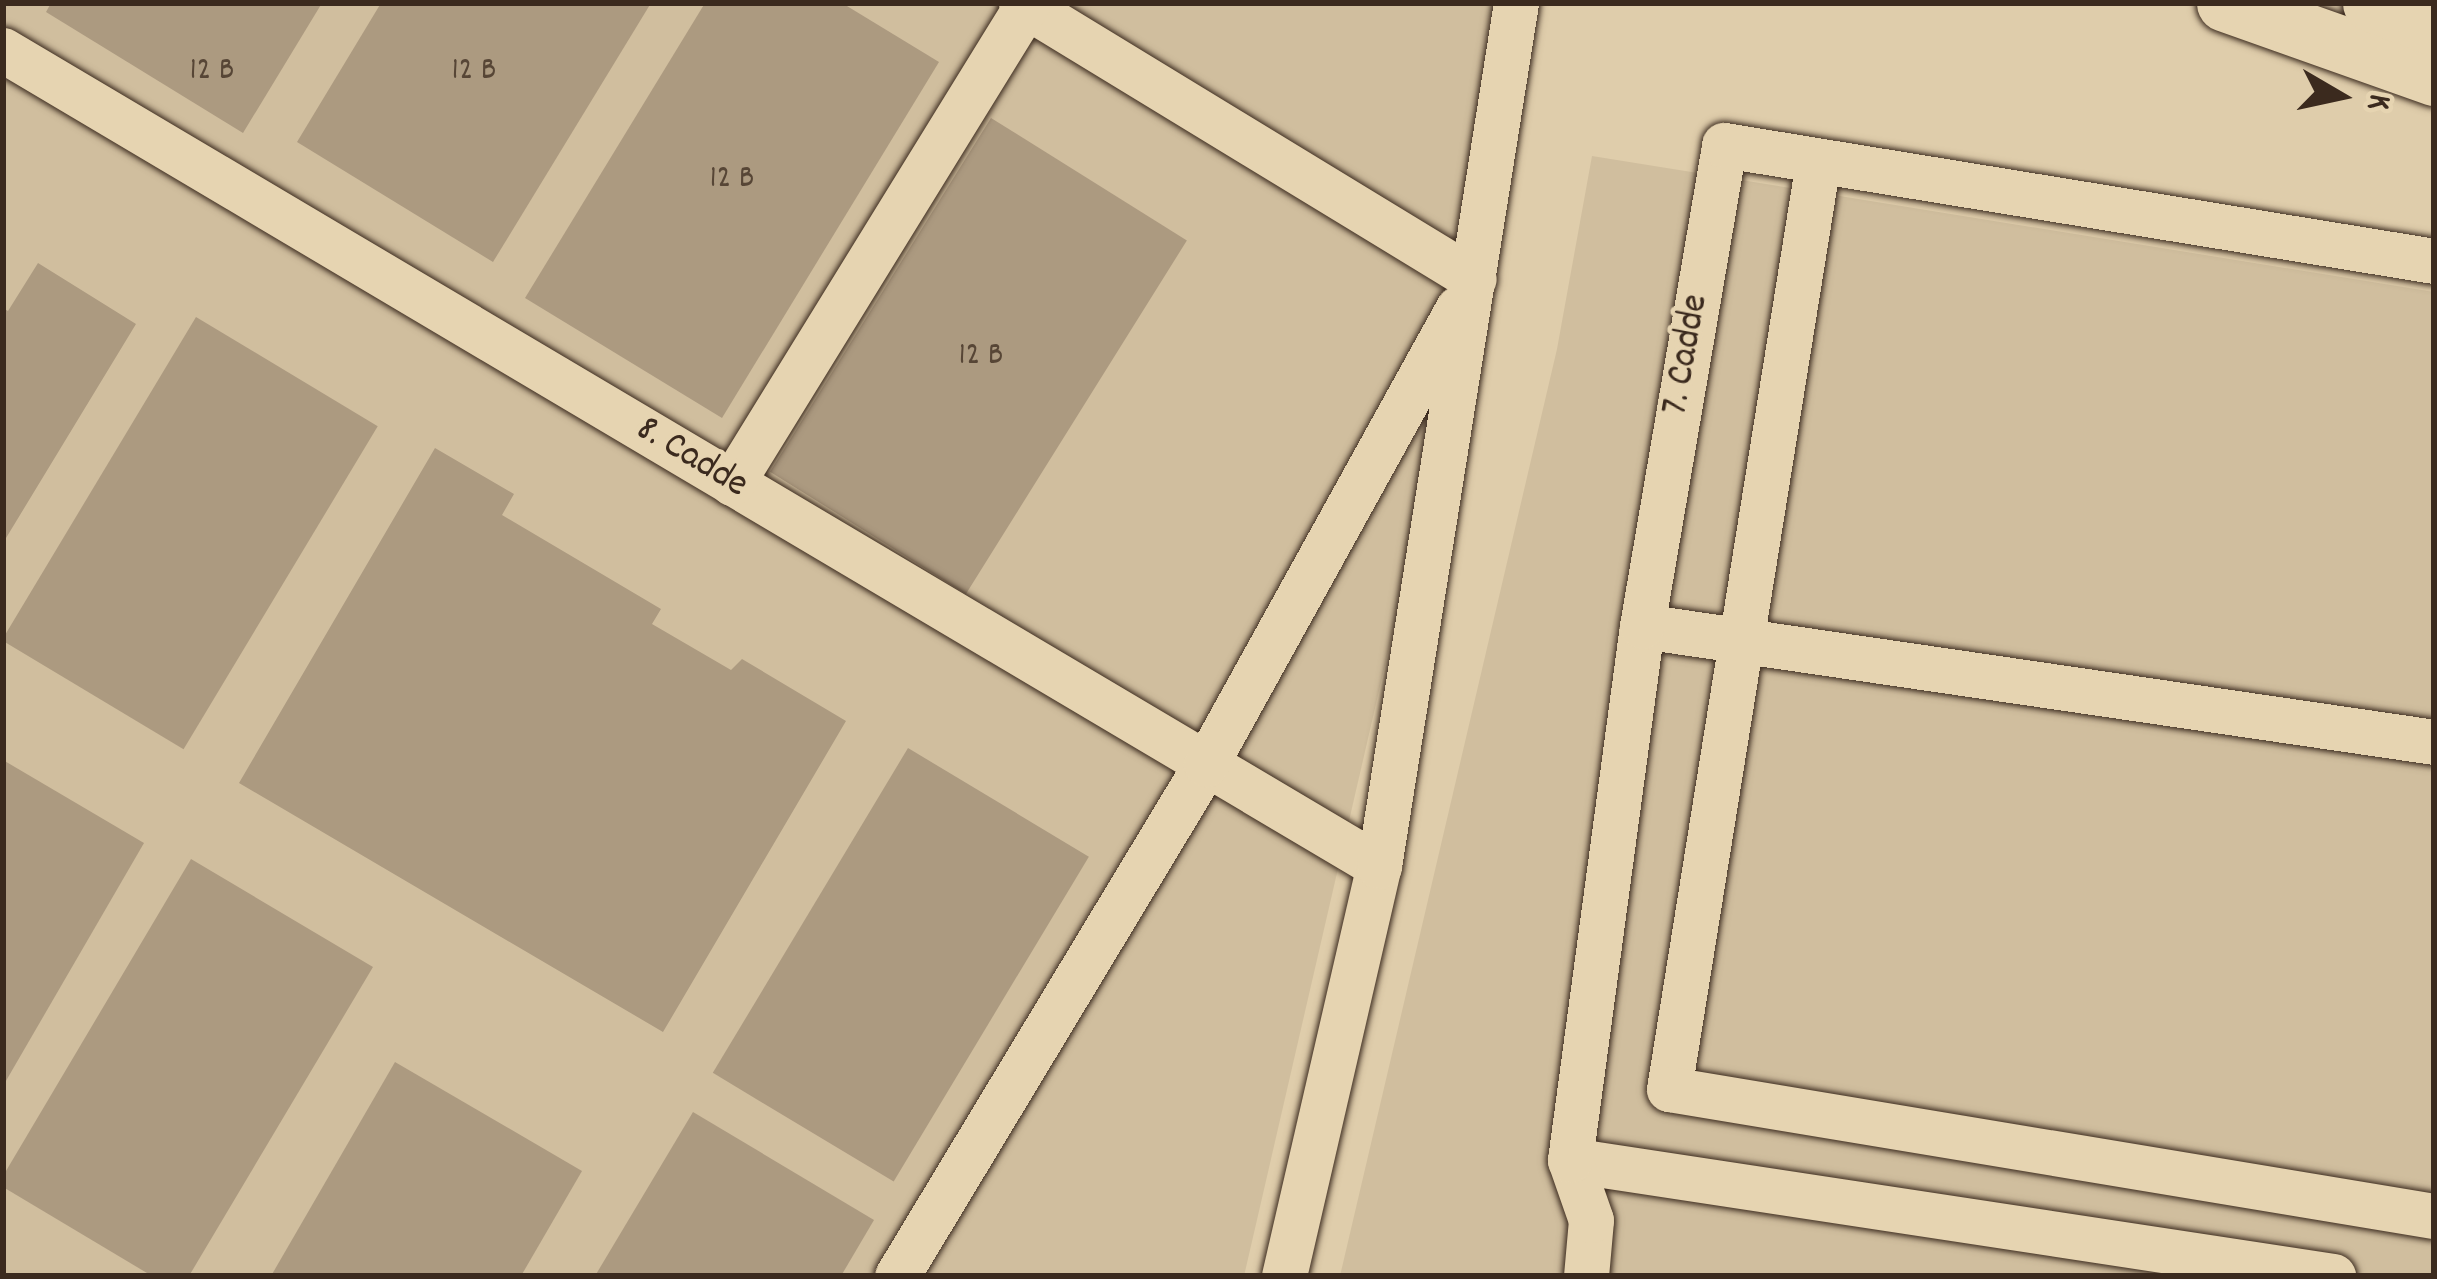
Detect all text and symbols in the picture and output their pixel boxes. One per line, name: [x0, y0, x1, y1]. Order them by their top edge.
north arrow: [2281, 36, 2401, 156]
house number: 12 B: [190, 52, 234, 92]
house number: 12 B: [452, 52, 496, 92]
text: K: [2353, 91, 2401, 113]
house number: 12 B: [710, 160, 754, 200]
street label: 7. Cadde: [1654, 291, 1722, 419]
house number: 12 B: [959, 337, 1003, 377]
street label: 8. Cadde: [627, 407, 755, 511]

